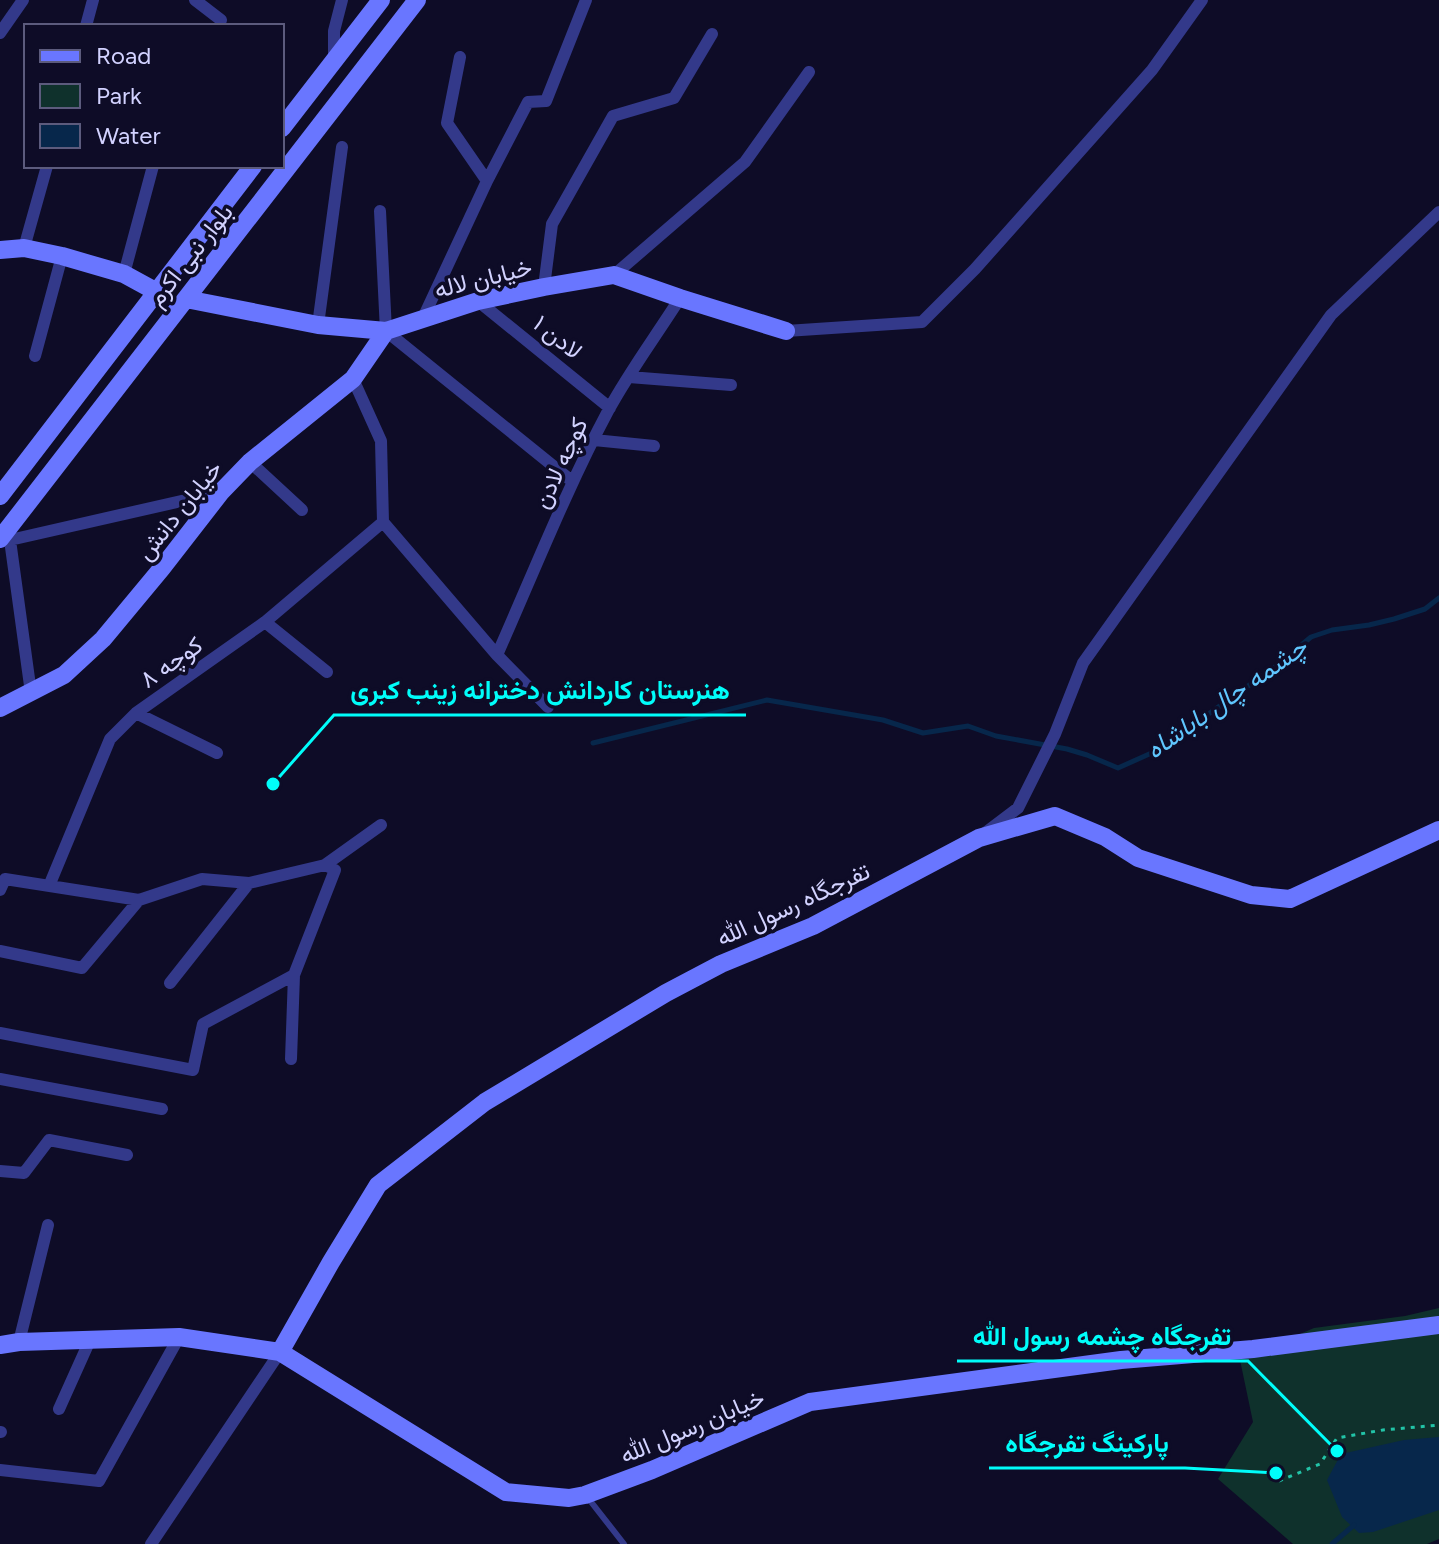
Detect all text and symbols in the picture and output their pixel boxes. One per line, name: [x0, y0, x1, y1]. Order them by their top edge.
legend: [24, 24, 284, 168]
text: Road: [96, 41, 151, 70]
text: Park: [96, 81, 142, 110]
text: Water: [96, 121, 161, 150]
street label: بلوار نبی اکرم: [141, 198, 241, 313]
street label: خیابان لاله: [431, 252, 535, 304]
street label: لادن ۱: [528, 309, 588, 365]
street label: کوچه لادن: [526, 413, 595, 514]
street label: خیابان دانش: [130, 454, 228, 566]
street label: کوچه ۸: [134, 630, 209, 696]
water label: چشمه چال باباشاه: [1139, 630, 1315, 767]
callout: هنرستان کاردانش دخترانه زینب کبری: [334, 665, 746, 715]
text: هنرستان کاردانش دخترانه زینب کبری: [350, 674, 730, 706]
street label: تفرجگاه رسول الله: [712, 856, 875, 953]
callout: تفرجگاه چشمه رسول الله: [957, 1311, 1248, 1361]
text: تفرجگاه چشمه رسول الله: [973, 1320, 1231, 1354]
street label: خیابان رسول الله: [615, 1383, 769, 1470]
callout: پارکینگ تفرجگاه: [989, 1418, 1185, 1468]
text: پارکینگ تفرجگاه: [1005, 1427, 1169, 1461]

